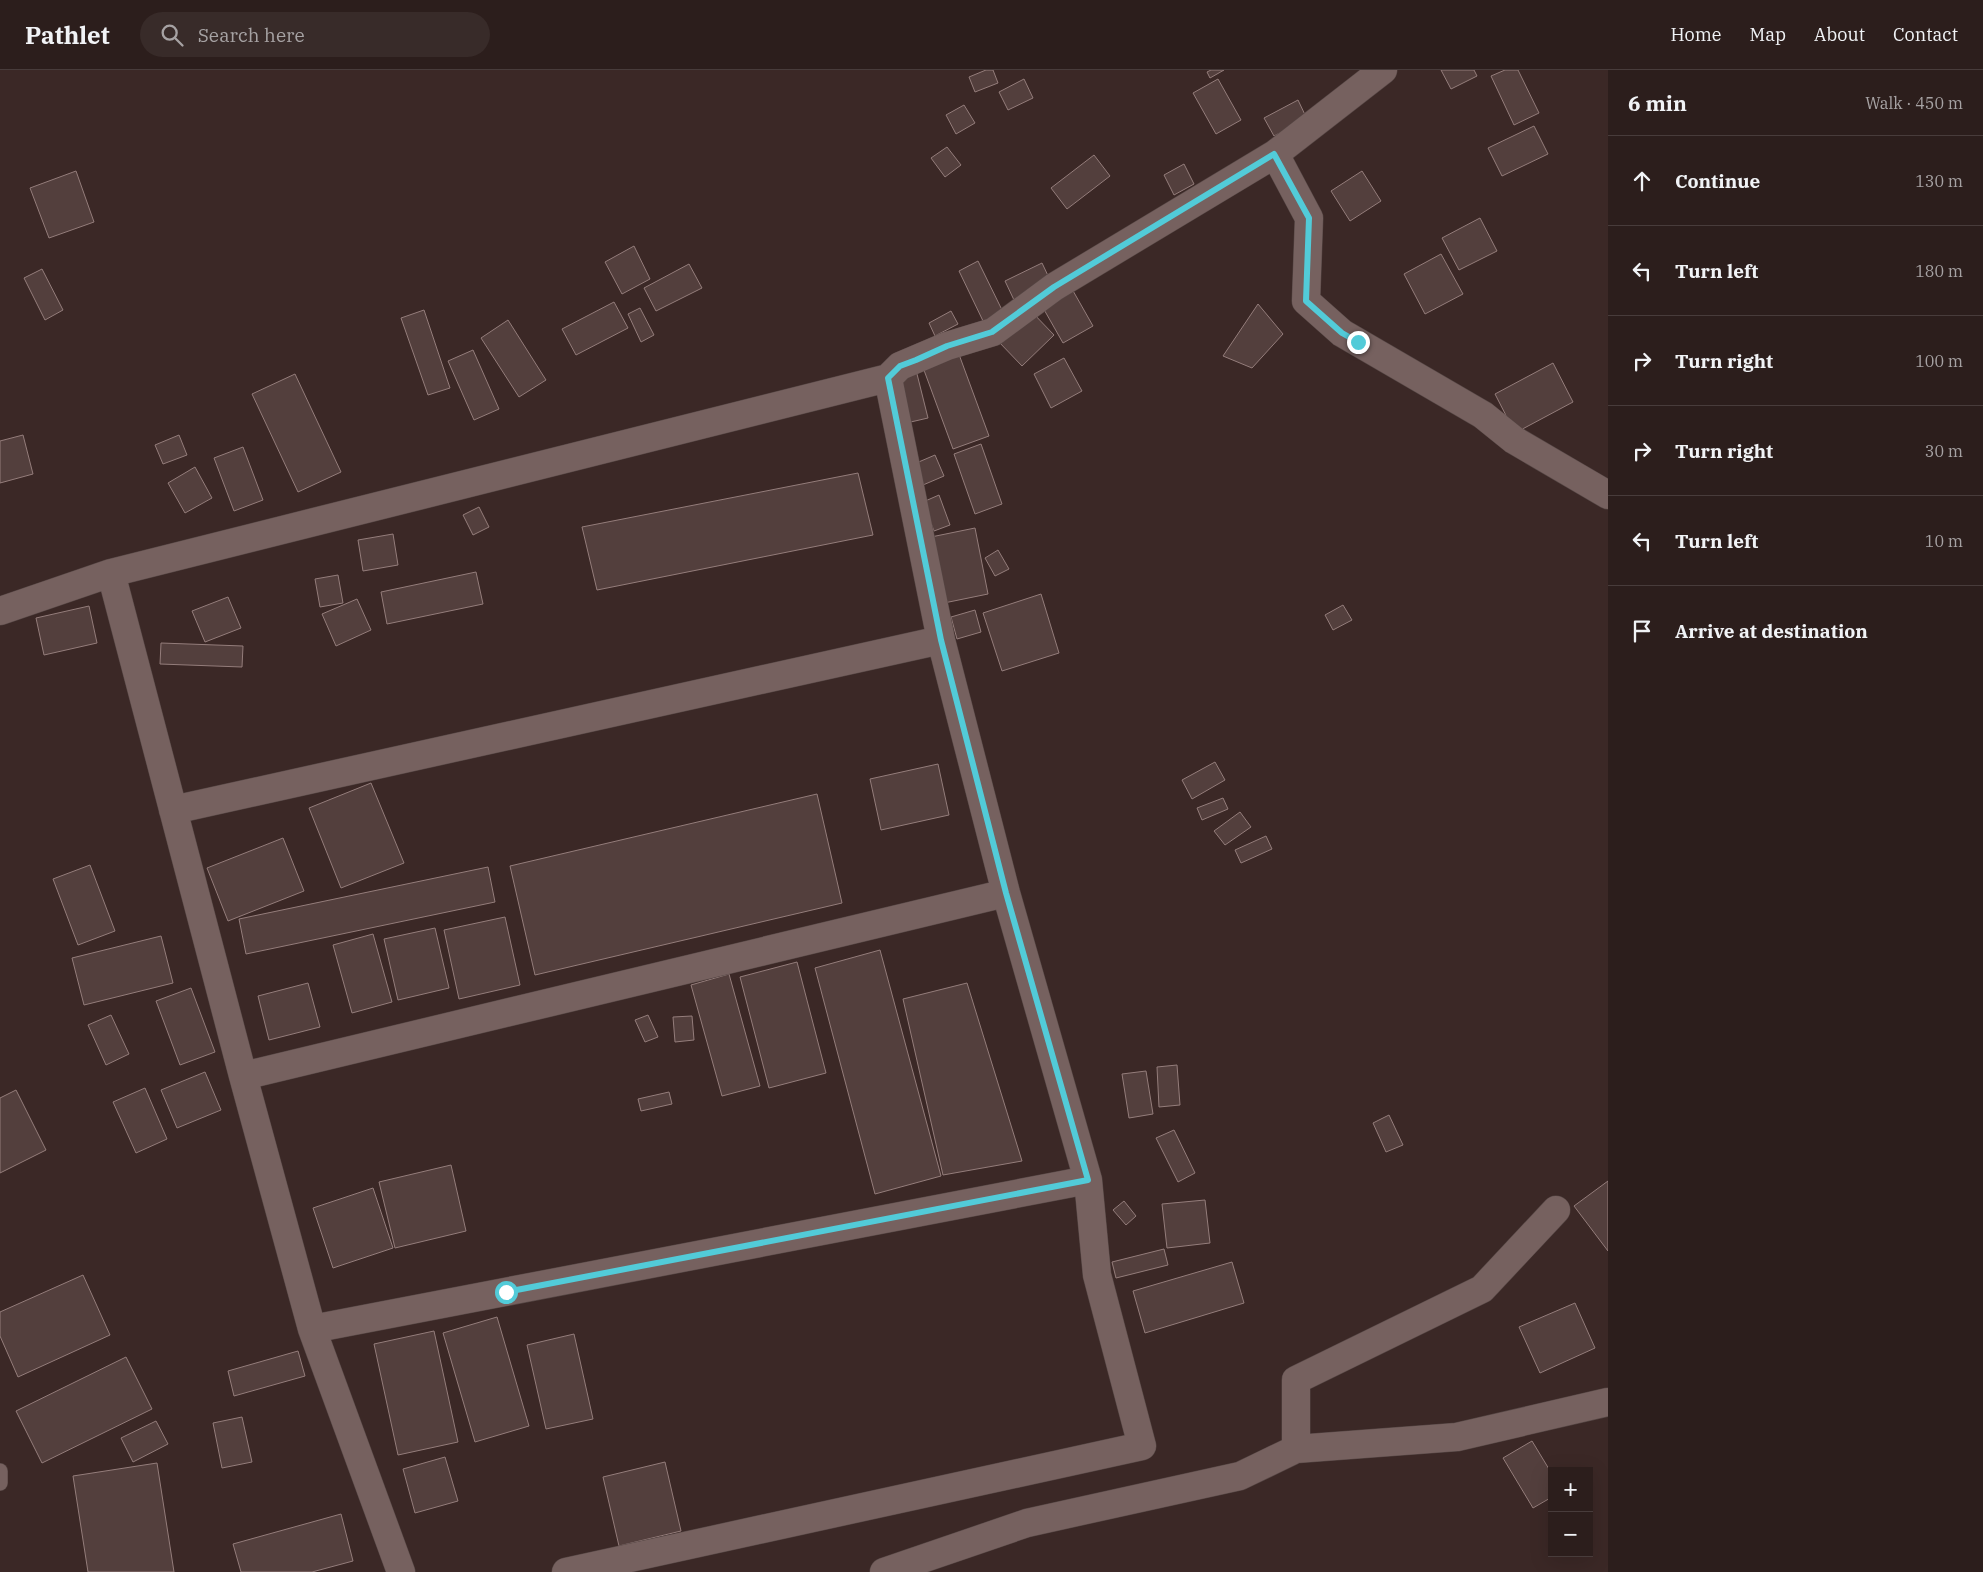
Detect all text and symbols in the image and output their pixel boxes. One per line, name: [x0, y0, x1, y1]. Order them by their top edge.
search box: [140, 12, 490, 57]
text: Pathlet: [25, 19, 110, 51]
icon: search: [158, 21, 186, 49]
text: Search here: [198, 23, 305, 47]
text: Home: [1670, 23, 1722, 46]
text: Map: [1750, 23, 1786, 46]
text: About: [1814, 23, 1865, 46]
text: Contact: [1893, 23, 1958, 46]
text: 6 min: [1628, 89, 1687, 117]
text: Walk · 450 m: [1865, 93, 1963, 113]
icon: ahead: [1628, 167, 1656, 195]
text: Continue: [1675, 169, 1760, 193]
text: 130 m: [1915, 171, 1963, 191]
icon: left: [1628, 257, 1656, 285]
text: Turn left: [1675, 259, 1758, 283]
text: 180 m: [1915, 261, 1963, 281]
route end: [1347, 331, 1370, 354]
icon: right: [1628, 347, 1656, 375]
text: Turn right: [1675, 349, 1773, 373]
text: 100 m: [1915, 351, 1963, 371]
icon: right: [1628, 437, 1656, 465]
text: Turn right: [1675, 439, 1773, 463]
text: 30 m: [1925, 441, 1963, 461]
icon: left: [1628, 527, 1656, 555]
text: Turn left: [1675, 529, 1758, 553]
text: 10 m: [1925, 531, 1963, 551]
icon: arrive: [1628, 617, 1656, 645]
text: Arrive at destination: [1675, 619, 1868, 643]
route start: [495, 1281, 518, 1304]
map controls: [1548, 1467, 1593, 1557]
button: +: [1548, 1467, 1593, 1512]
button: −: [1548, 1512, 1593, 1557]

